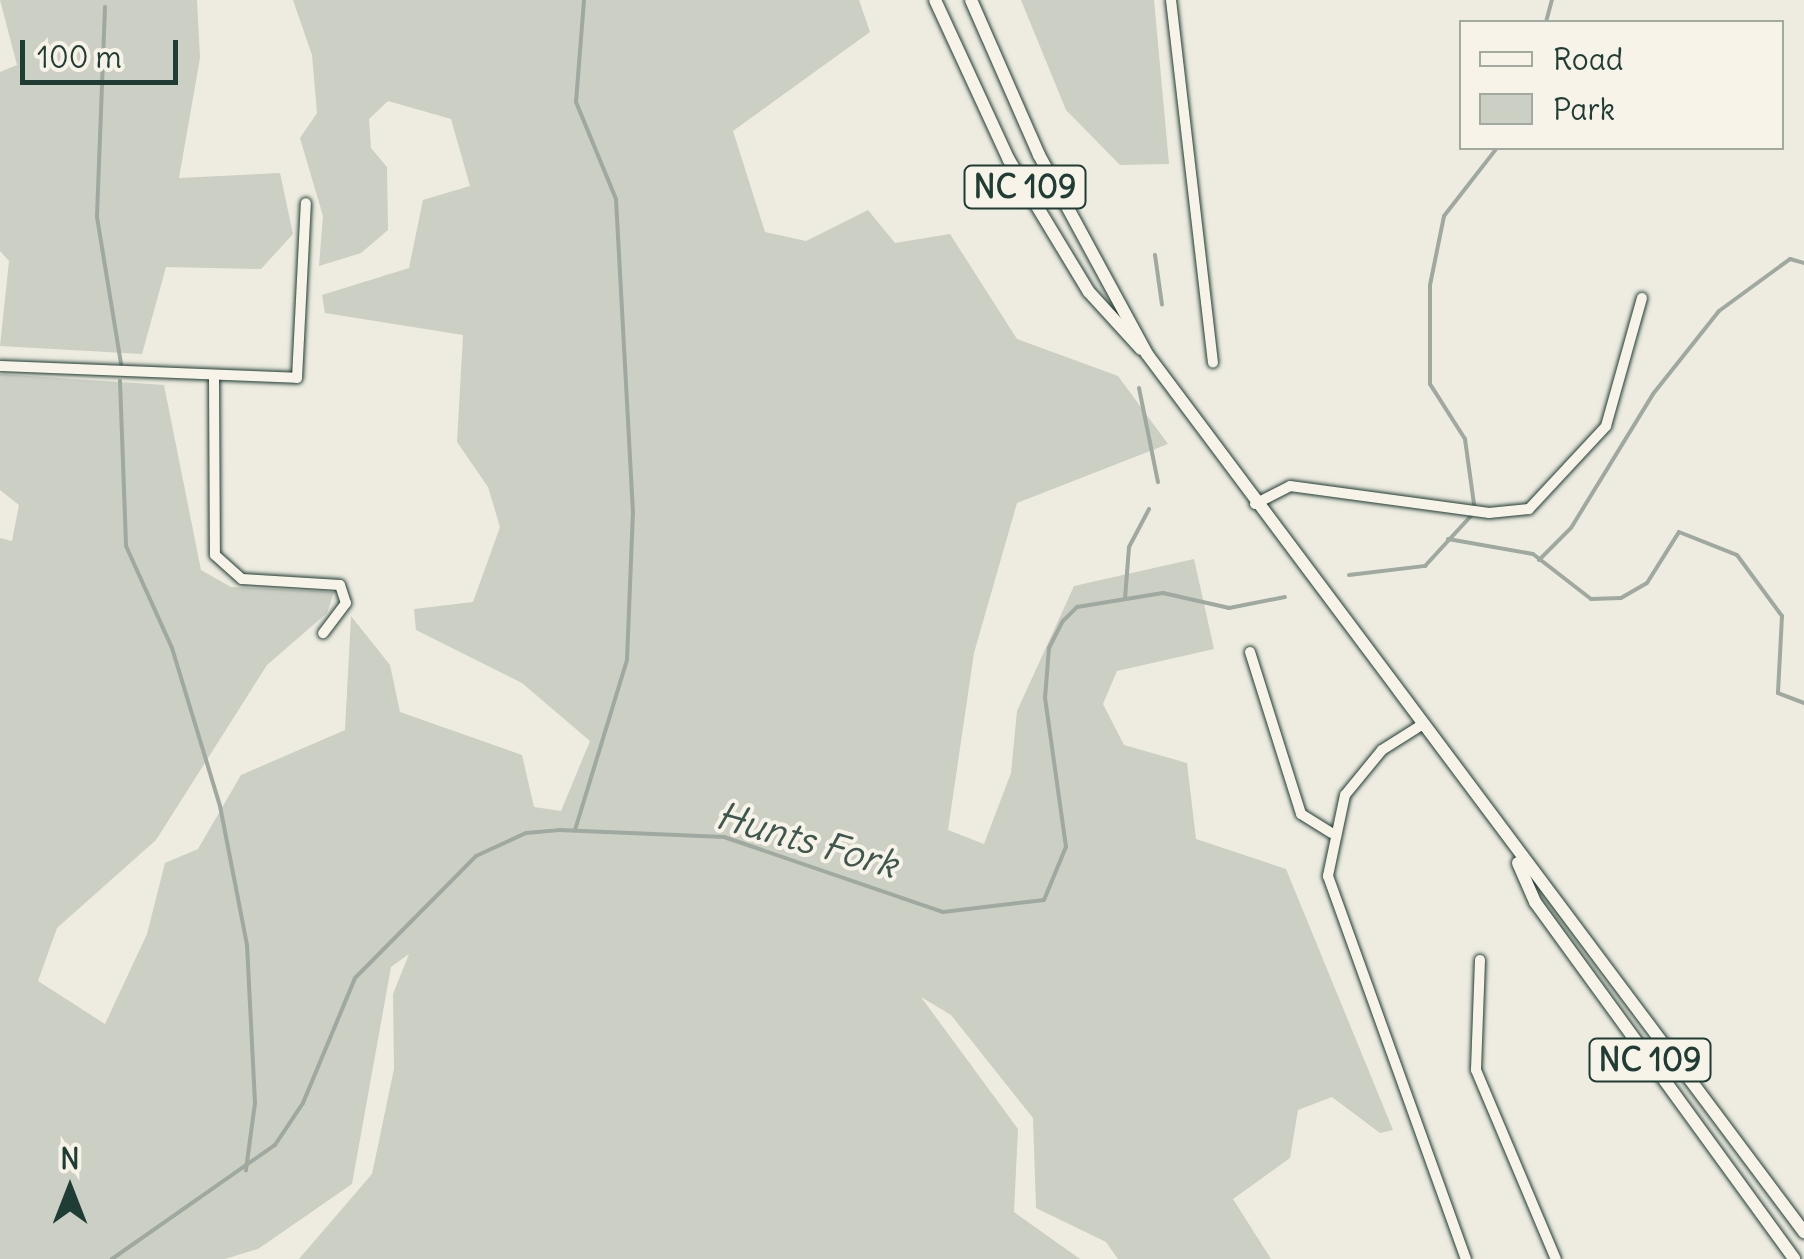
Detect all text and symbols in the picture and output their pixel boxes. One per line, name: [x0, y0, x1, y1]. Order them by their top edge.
scale bar: [25, 20, 182, 82]
legend: [1459, 20, 1784, 150]
text: 100 m: [37, 38, 122, 76]
text: Road: [1553, 40, 1623, 78]
text: Park: [1553, 90, 1615, 128]
road number: NC 109: [962, 160, 1088, 214]
water label: Hunts Fork: [711, 792, 903, 888]
road number: NC 109: [1588, 1033, 1712, 1087]
north arrow: [20, 1139, 120, 1239]
text: N: [60, 1141, 80, 1177]

